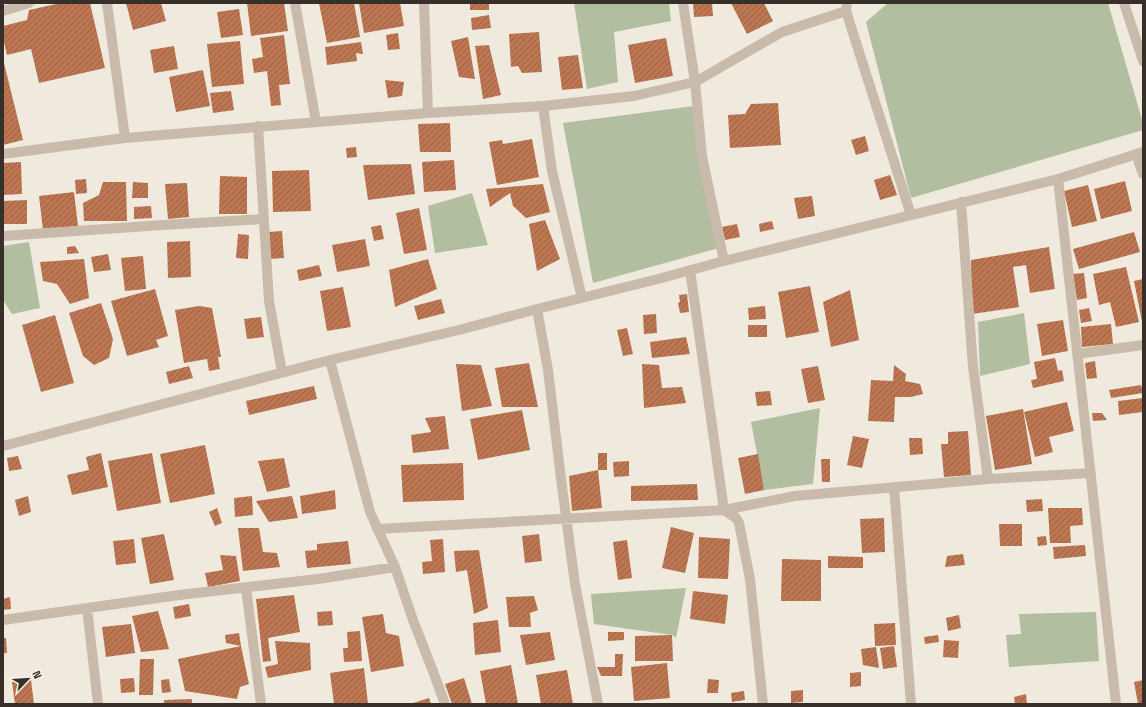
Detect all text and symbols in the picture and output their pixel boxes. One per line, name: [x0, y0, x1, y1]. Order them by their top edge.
north arrow: [8, 659, 48, 699]
text: N: [29, 668, 45, 681]

